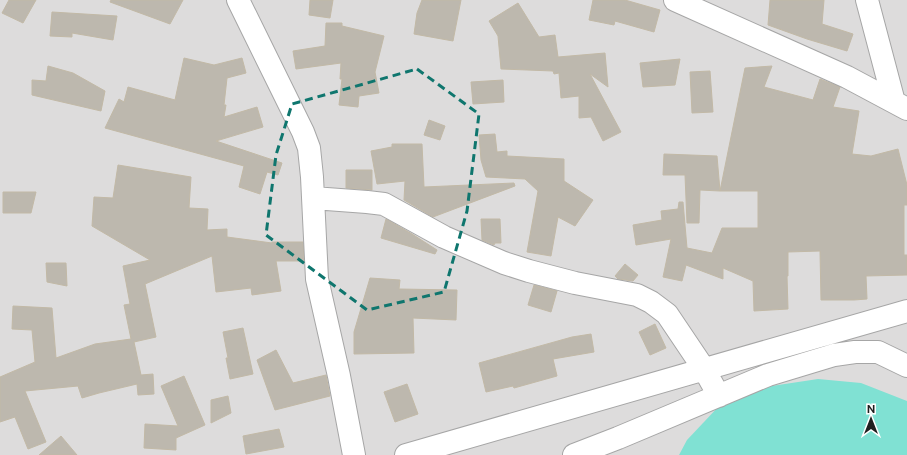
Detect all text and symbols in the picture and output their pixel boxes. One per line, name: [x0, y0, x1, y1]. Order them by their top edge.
north arrow: [851, 399, 891, 439]
text: N: [867, 403, 875, 415]

